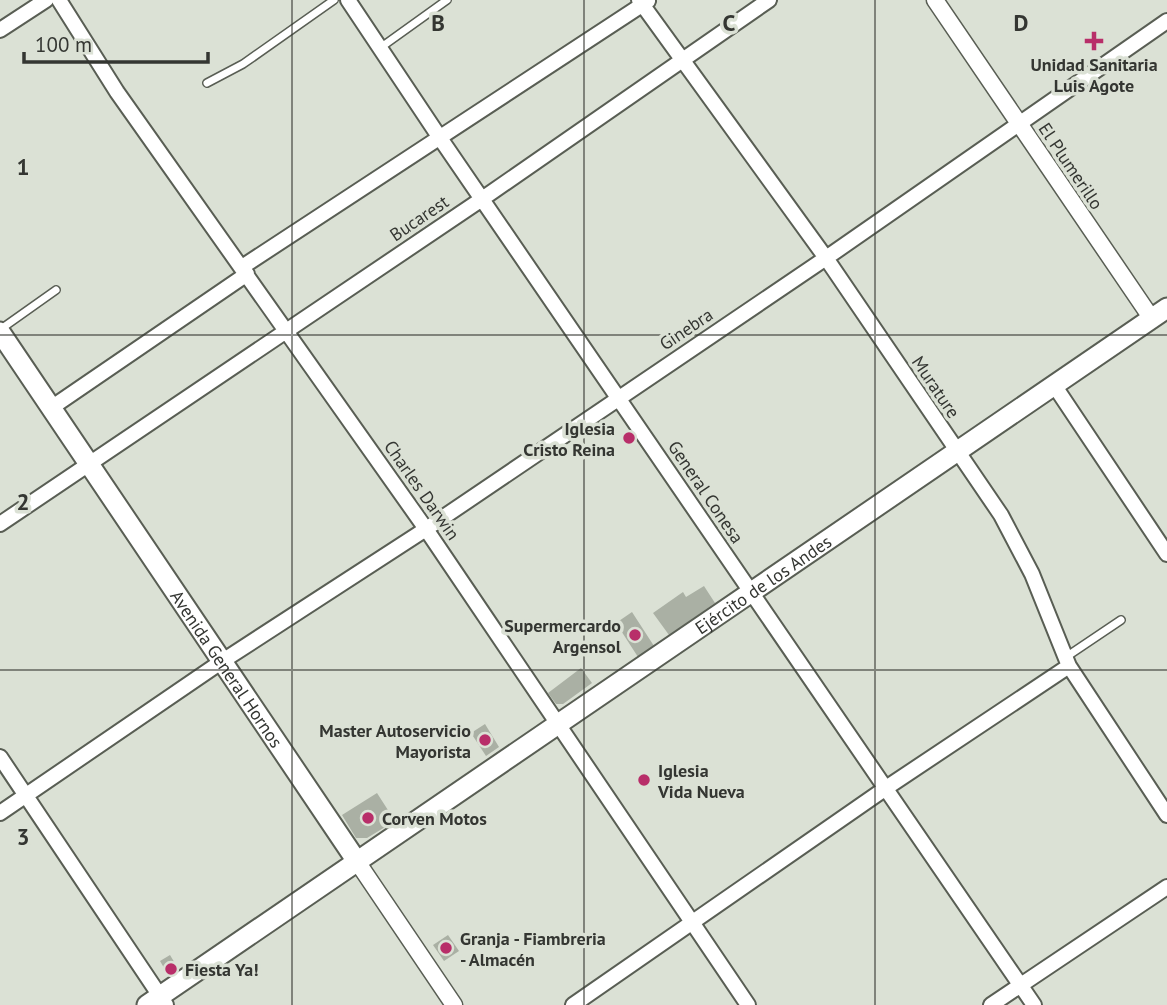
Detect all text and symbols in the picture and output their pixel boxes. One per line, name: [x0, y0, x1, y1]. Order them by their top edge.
text: B: [431, 8, 445, 37]
text: C: [723, 8, 736, 37]
text: D: [1014, 8, 1028, 37]
scale bar: [24, 21, 208, 65]
text: 100 m: [35, 31, 92, 58]
marker: Unidad Sanitaria Luis Agote: [1084, 31, 1104, 51]
place label: Unidad Sanitaria Luis Agote: [1030, 53, 1158, 97]
street label: El Plumerillo: [1034, 118, 1108, 214]
text: 1: [16, 152, 30, 181]
street label: Bucarest: [385, 190, 453, 246]
street label: Ginebra: [655, 303, 717, 355]
street label: Murature: [907, 352, 965, 422]
place label: Iglesia Cristo Reina: [523, 417, 615, 461]
marker: Iglesia Cristo Reina: [621, 430, 637, 446]
street label: Charles Darwin: [379, 436, 465, 544]
street label: General Conesa: [663, 436, 749, 548]
text: 2: [16, 487, 30, 516]
street label: Ejército de los Andes: [690, 529, 836, 639]
street label: Avenida General Hornos: [166, 586, 288, 752]
place label: Supermercardo Argensol: [504, 614, 622, 658]
marker: Supermercardo Argensol: [627, 627, 643, 643]
place label: Master Autoservicio Mayorista: [319, 719, 471, 763]
marker: Master Autoservicio Mayorista: [477, 732, 493, 748]
place label: Iglesia Vida Nueva: [657, 759, 745, 803]
marker: Iglesia Vida Nueva: [636, 772, 652, 788]
place label: Corven Motos: [382, 807, 487, 830]
marker: Corven Motos: [360, 810, 376, 826]
text: 3: [16, 822, 30, 851]
place label: Granja - Fiambreria - Almacén: [460, 927, 606, 971]
marker: Granja - Fiambreria - Almacén: [438, 940, 454, 956]
place label: Fiesta Ya!: [185, 958, 259, 981]
marker: Fiesta Ya!: [163, 961, 179, 977]

